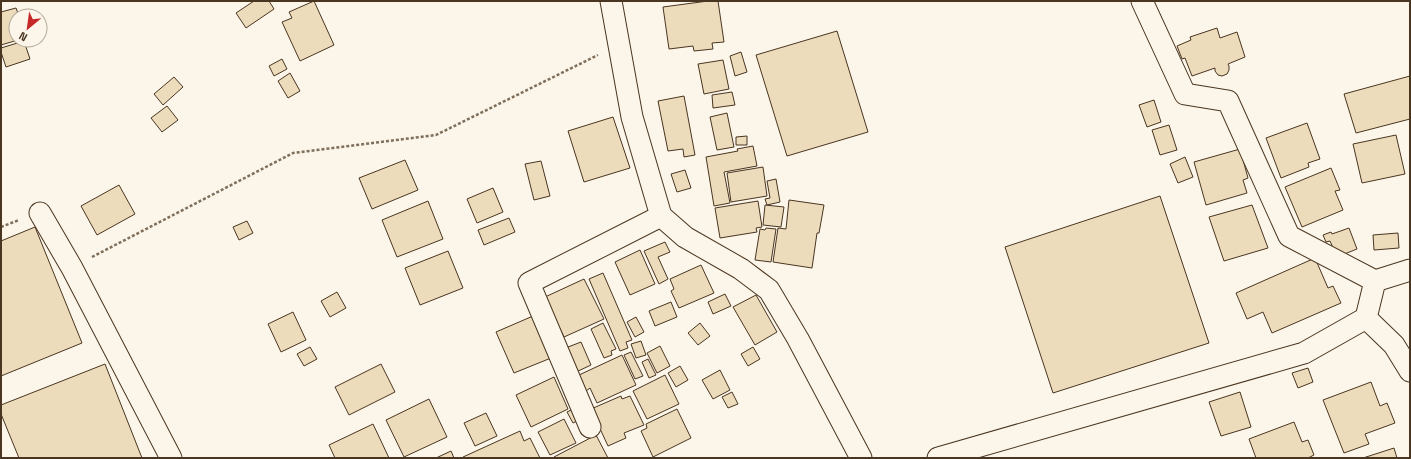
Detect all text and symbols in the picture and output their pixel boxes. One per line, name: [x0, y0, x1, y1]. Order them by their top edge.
north arrow: [8, 8, 48, 48]
text: N: [17, 29, 30, 45]

